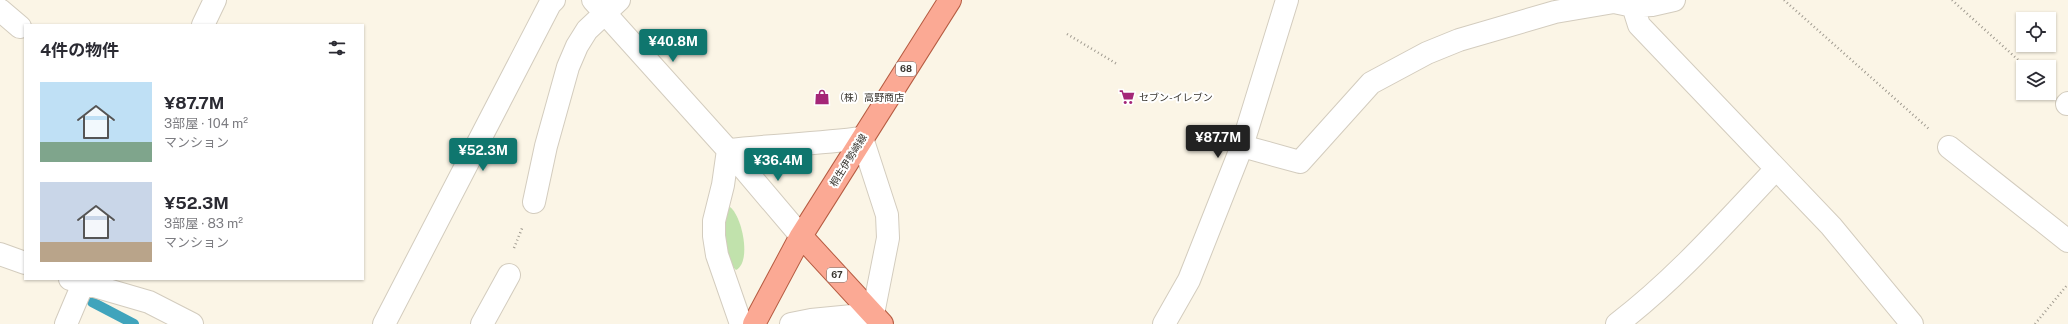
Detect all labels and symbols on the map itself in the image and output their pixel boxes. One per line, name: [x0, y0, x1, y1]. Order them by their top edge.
pin: ¥40.8M: [640, 29, 706, 63]
road number: 68: [896, 62, 916, 76]
shop icon: （株）高野商店: [813, 88, 831, 106]
supermarket icon: セブン-イレブン: [1118, 88, 1136, 106]
place label: （株）高野商店: [834, 91, 904, 103]
place label: セブン-イレブン: [1139, 91, 1213, 103]
pin: ¥87.7M: [1185, 125, 1251, 159]
street label: 桐生伊勢崎線: [827, 131, 869, 189]
pin: ¥52.3M: [450, 138, 516, 172]
pin: ¥36.4M: [745, 148, 811, 182]
road number: 67: [827, 268, 847, 282]

